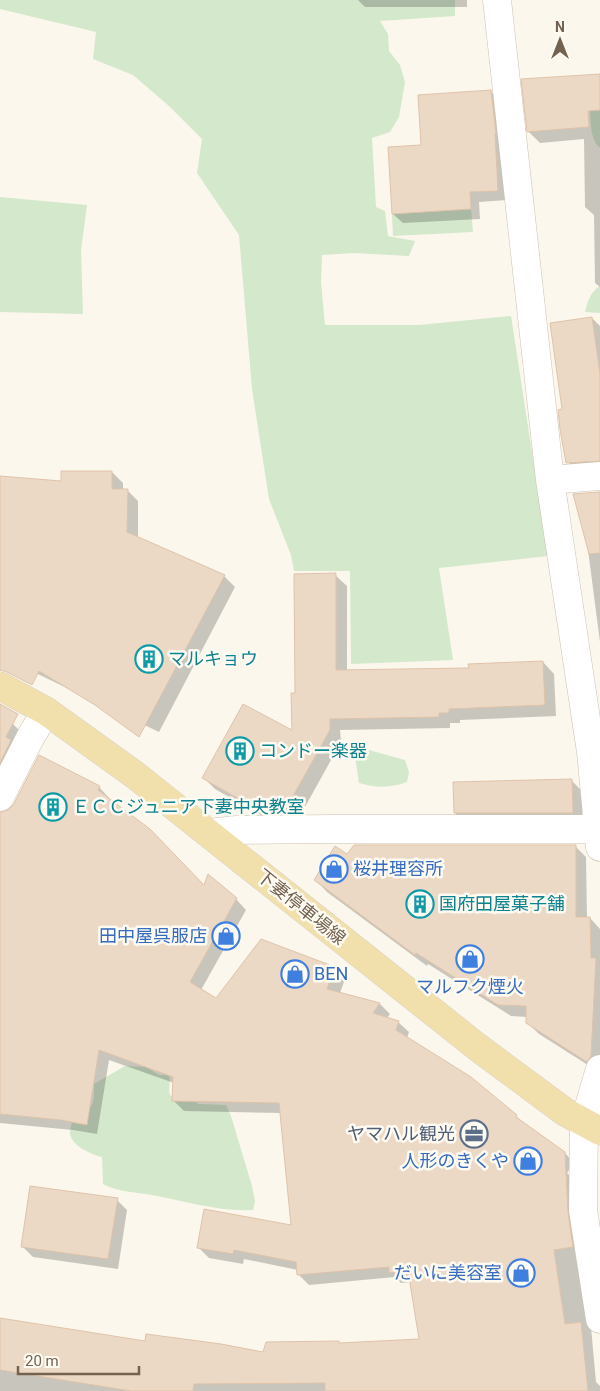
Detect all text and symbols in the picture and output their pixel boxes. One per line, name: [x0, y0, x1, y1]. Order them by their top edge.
north arrow: [535, 15, 585, 65]
text: N: [555, 19, 565, 35]
building icon: マルキョウ: [134, 644, 164, 674]
place label: マルキョウ: [168, 648, 258, 669]
building icon: コンドー楽器: [225, 736, 255, 766]
place label: コンドー楽器: [259, 740, 367, 761]
building icon: ＥＣＣジュニア下妻中央教室: [38, 792, 68, 822]
place label: ＥＣＣジュニア下妻中央教室: [72, 796, 305, 817]
shop icon: 桜井理容所: [319, 854, 349, 884]
place label: 桜井理容所: [353, 858, 443, 879]
street label: 下妻停車場線: [253, 864, 350, 949]
building icon: 国府田屋菓子舗: [405, 889, 435, 919]
place label: 国府田屋菓子舗: [439, 893, 565, 914]
shop icon: 田中屋呉服店: [211, 921, 241, 951]
place label: 田中屋呉服店: [99, 925, 207, 946]
shop icon: マルフク煙火: [455, 944, 485, 974]
shop icon: BEN: [280, 959, 310, 989]
place label: BEN: [314, 963, 348, 984]
place label: マルフク煙火: [416, 976, 524, 997]
office icon: ヤマハル観光: [459, 1119, 489, 1149]
place label: ヤマハル観光: [347, 1123, 455, 1144]
shop icon: 人形のきくや: [513, 1146, 543, 1176]
place label: 人形のきくや: [402, 1150, 509, 1171]
shop icon: だいに美容室: [506, 1258, 536, 1288]
place label: だいに美容室: [394, 1262, 502, 1283]
scale bar: [18, 1344, 139, 1376]
text: 20 m: [25, 1352, 59, 1370]

